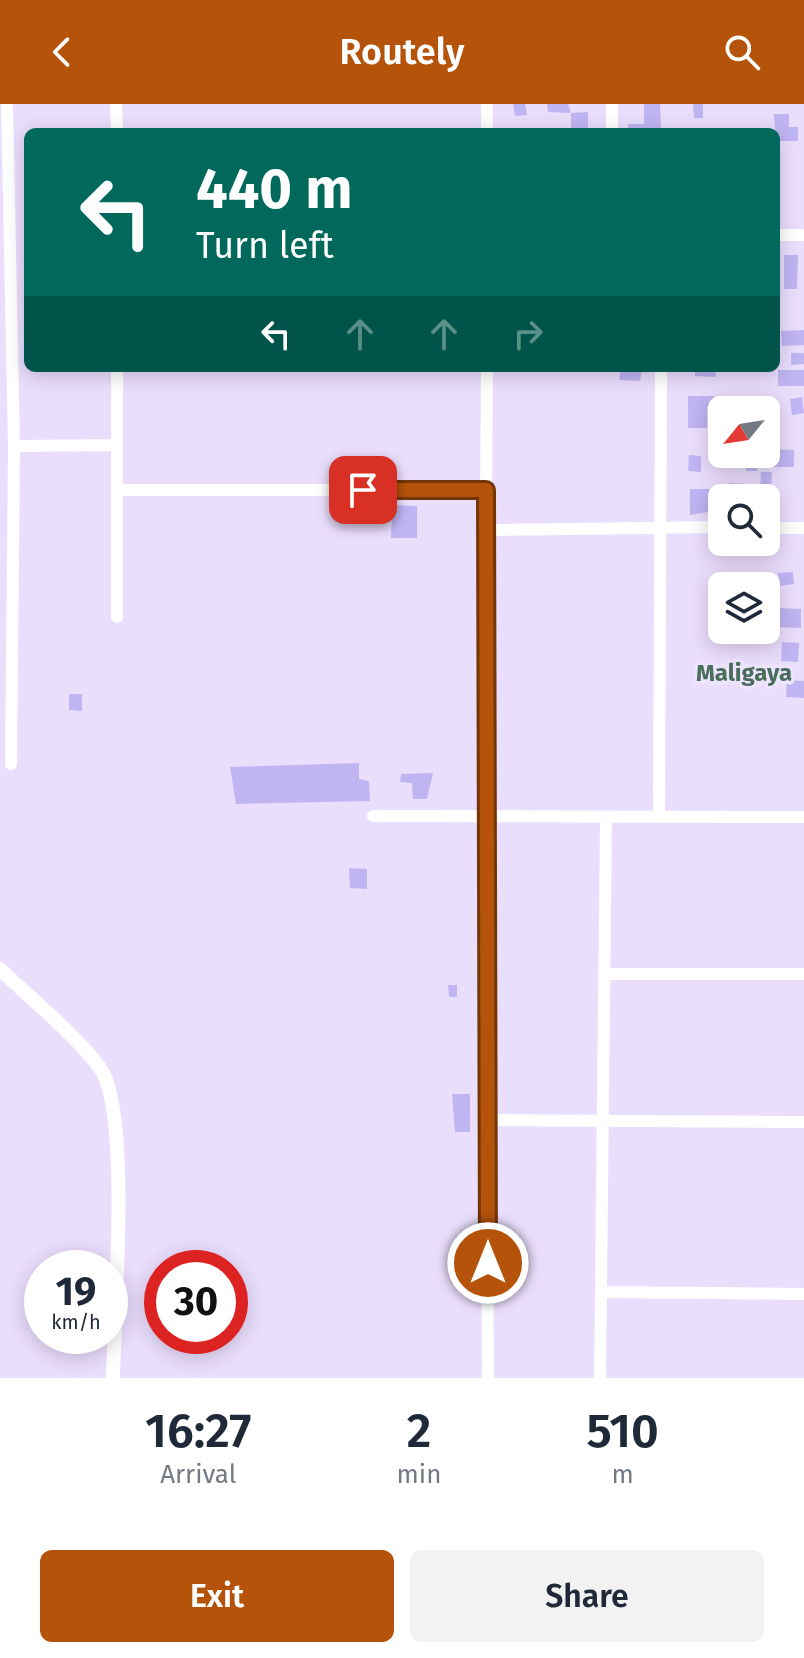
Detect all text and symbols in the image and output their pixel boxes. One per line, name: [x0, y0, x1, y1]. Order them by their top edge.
icon: back: [40, 30, 84, 74]
text: Routely: [340, 30, 464, 74]
icon: search: [720, 30, 764, 74]
text: 440 m: [196, 156, 353, 223]
icon: left: [64, 160, 168, 264]
text: Turn left: [196, 224, 334, 268]
icon: left: [254, 312, 298, 356]
icon: ahead: [338, 312, 382, 356]
icon: ahead: [422, 312, 466, 356]
icon: right: [506, 312, 550, 356]
north arrow: [708, 396, 780, 468]
map controls: [708, 396, 780, 644]
pin: [329, 456, 397, 524]
icon: arrive: [341, 468, 385, 512]
button: search: [708, 484, 780, 556]
button: layers: [708, 572, 780, 644]
district label: Maligaya: [696, 659, 792, 687]
position arrow: [446, 1221, 530, 1305]
speed limit sign: 30: [144, 1250, 248, 1354]
text: 19: [56, 1268, 96, 1316]
text: km/h: [51, 1310, 101, 1334]
text: 16:27: [145, 1402, 251, 1460]
text: 2: [407, 1402, 431, 1460]
text: 510: [587, 1402, 659, 1460]
text: Arrival: [160, 1459, 236, 1490]
text: min: [397, 1459, 441, 1490]
text: m: [612, 1459, 634, 1490]
button: Exit: [40, 1550, 394, 1642]
button: Share: [410, 1550, 764, 1642]

